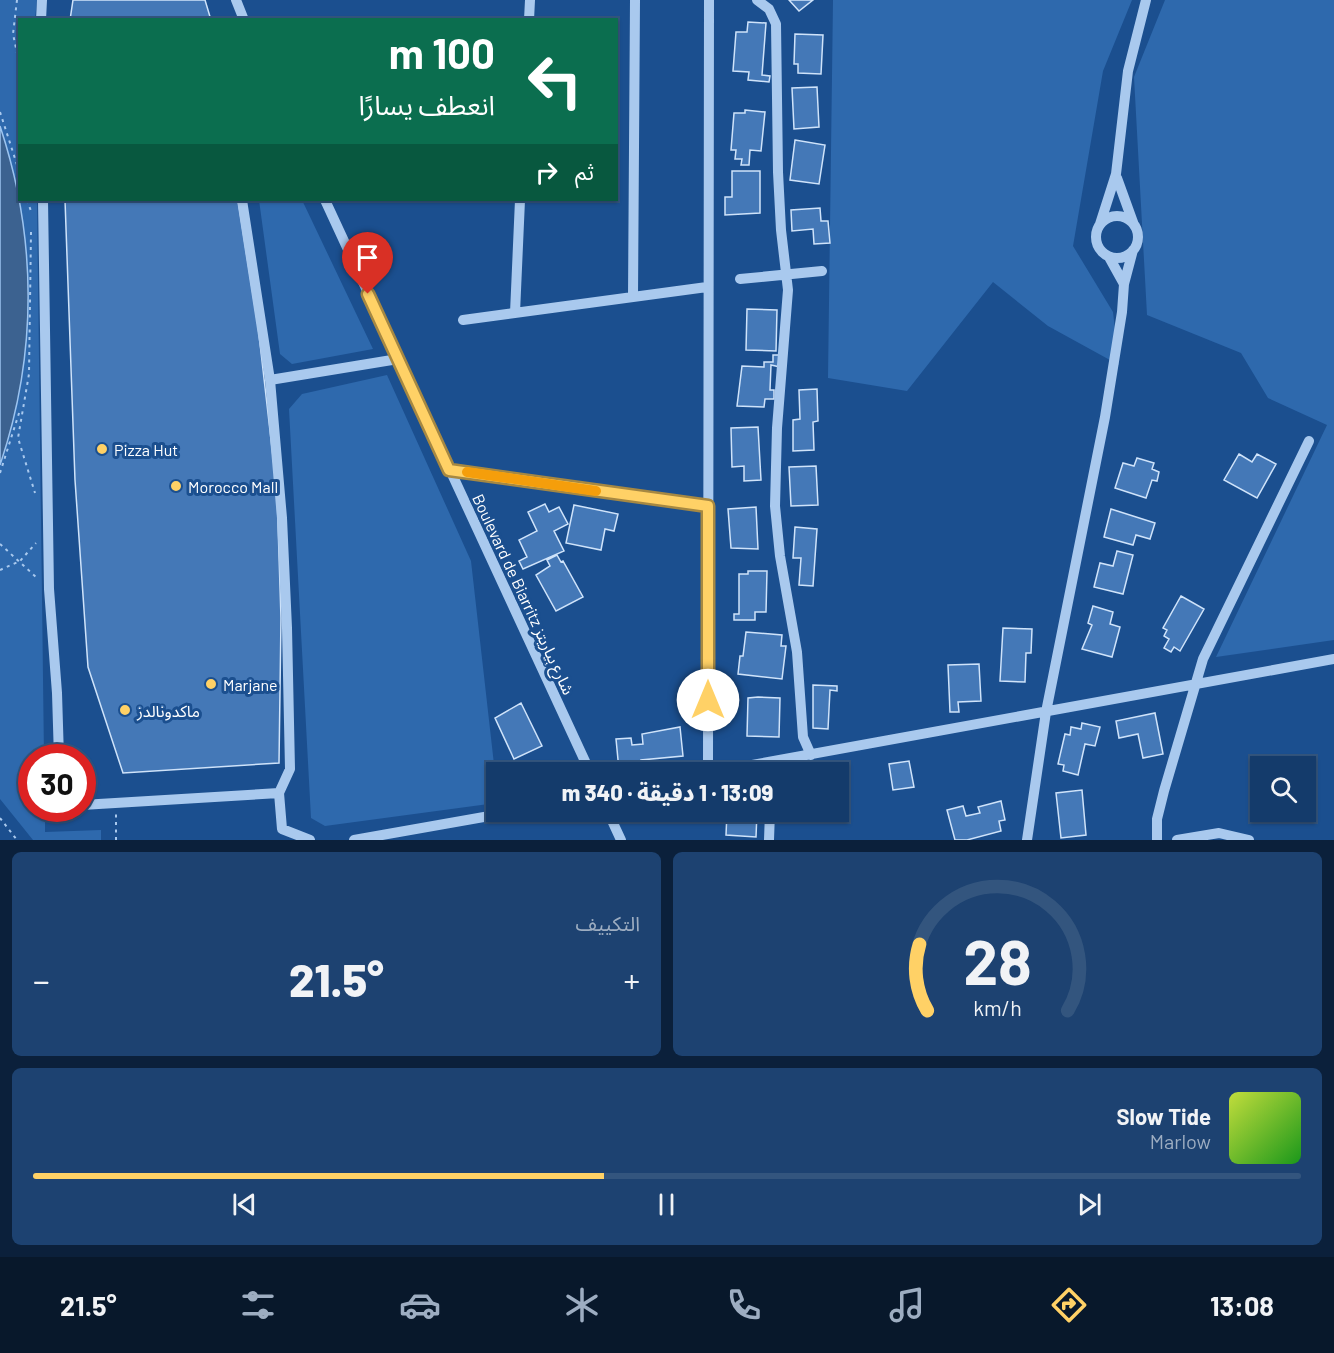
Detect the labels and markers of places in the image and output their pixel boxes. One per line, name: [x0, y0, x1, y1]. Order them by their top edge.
pin: [342, 232, 393, 294]
place label: Pizza Hut: [114, 440, 178, 459]
marker: Pizza Hut: [95, 442, 109, 456]
place label: Morocco Mall: [188, 477, 278, 496]
marker: Morocco Mall: [169, 479, 183, 493]
place label: Marjane: [223, 675, 278, 694]
marker: Marjane: [204, 677, 218, 691]
place label: ماكدونالدز: [136, 701, 200, 721]
marker: ماكدونالدز: [118, 703, 132, 717]

